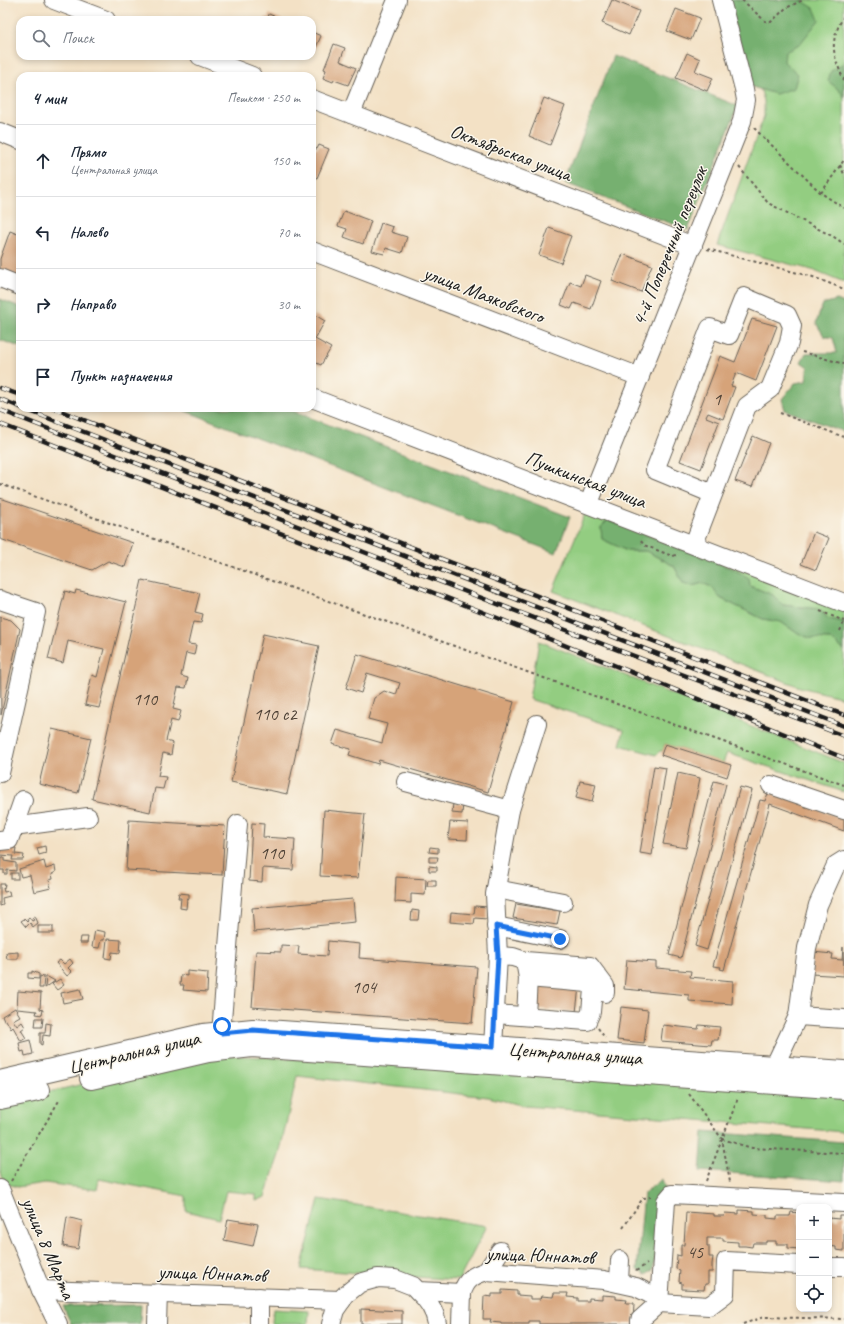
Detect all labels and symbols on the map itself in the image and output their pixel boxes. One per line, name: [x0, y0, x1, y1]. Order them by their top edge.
street label: Октябрьская улица: [447, 118, 577, 188]
street label: 4-й Поперечный переулок: [626, 161, 713, 329]
street label: улица Маяковского: [419, 260, 549, 330]
house number: 1: [713, 388, 722, 410]
street label: Пушкинская улица: [522, 445, 651, 514]
house number: 110: [133, 688, 159, 710]
house number: 110 с2: [253, 703, 298, 725]
house number: 110: [260, 842, 286, 864]
route end: [551, 930, 569, 948]
house number: 104: [352, 976, 378, 998]
route start: [213, 1017, 231, 1035]
street label: Центральная улица: [66, 1025, 203, 1080]
street label: Центральная улица: [507, 1036, 644, 1071]
street label: улица 8 Марта: [16, 1193, 82, 1305]
street label: улица Юннатов: [484, 1241, 598, 1270]
house number: 45: [687, 1241, 704, 1263]
street label: улица Юннатов: [156, 1259, 270, 1288]

